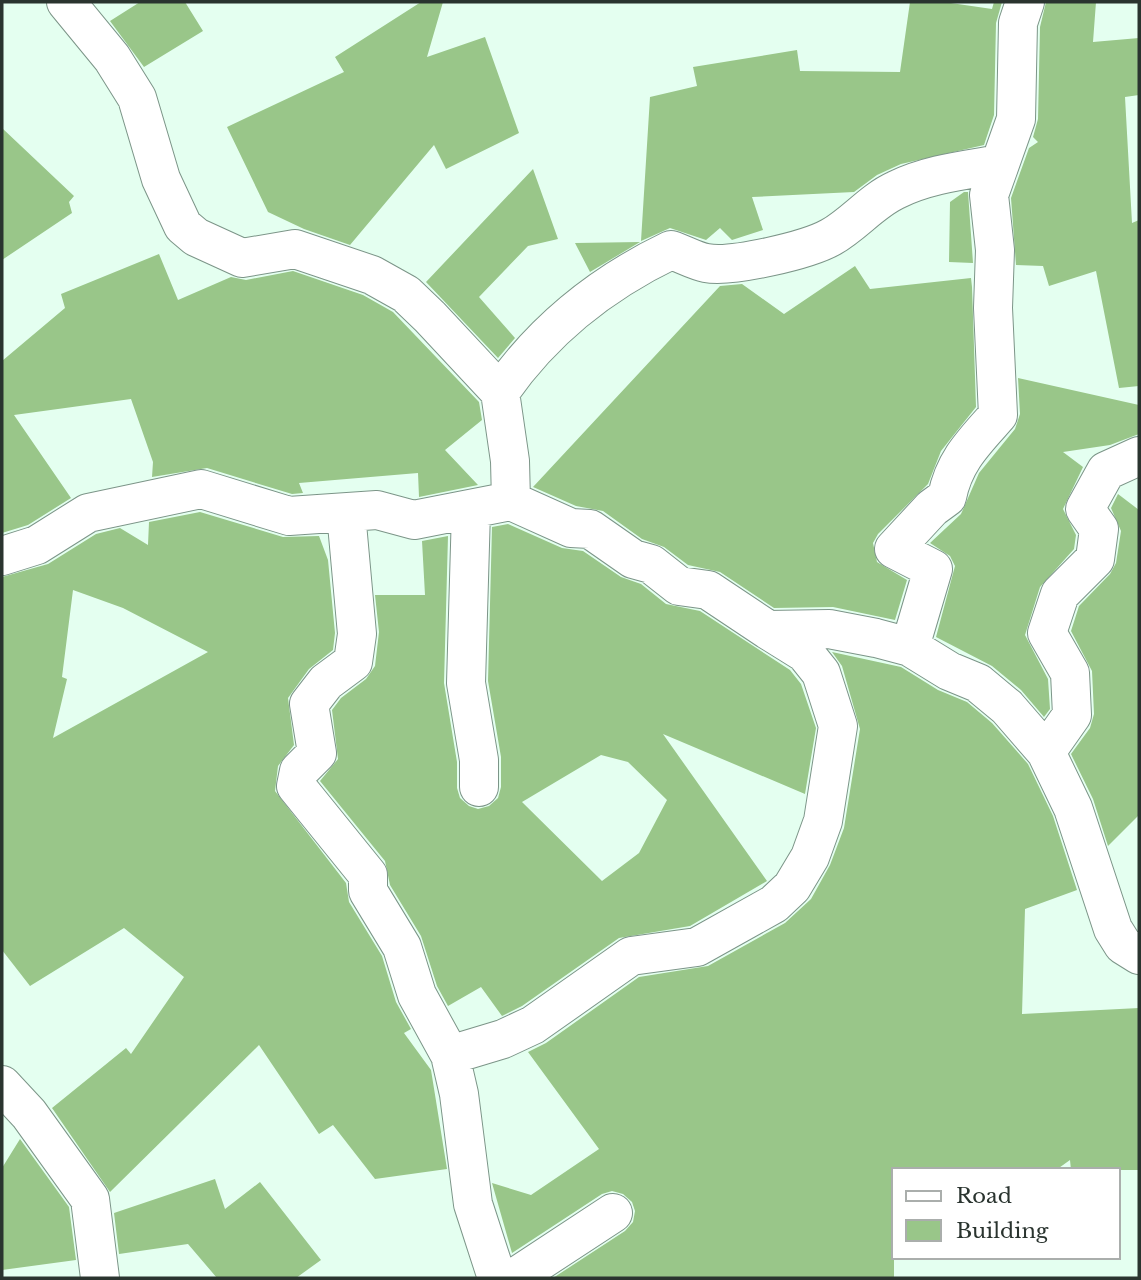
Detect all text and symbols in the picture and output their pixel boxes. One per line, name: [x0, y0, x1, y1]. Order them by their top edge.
legend: [892, 1168, 1120, 1259]
text: Road: [956, 1183, 1012, 1209]
text: Building: [956, 1218, 1049, 1244]

